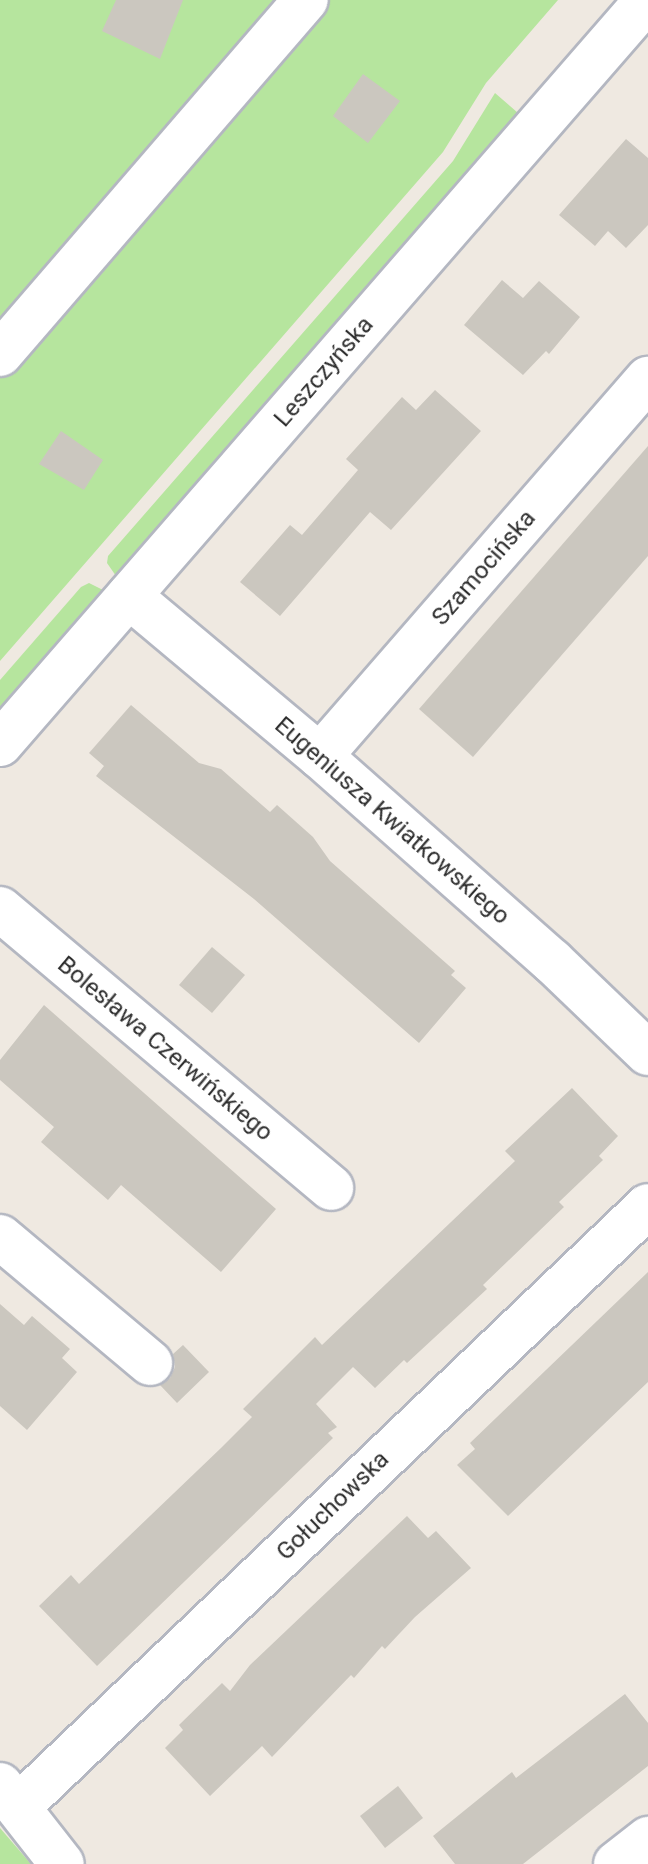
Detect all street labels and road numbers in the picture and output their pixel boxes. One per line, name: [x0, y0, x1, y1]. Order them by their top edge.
street label: Leszczyńska: [268, 311, 380, 433]
street label: Szamocińska: [426, 505, 542, 631]
street label: Eugeniusza Kwiatkowskiego: [269, 711, 515, 931]
street label: Bolesława Czerwińskiego: [52, 951, 278, 1147]
street label: Gołuchowska: [271, 1445, 395, 1567]

